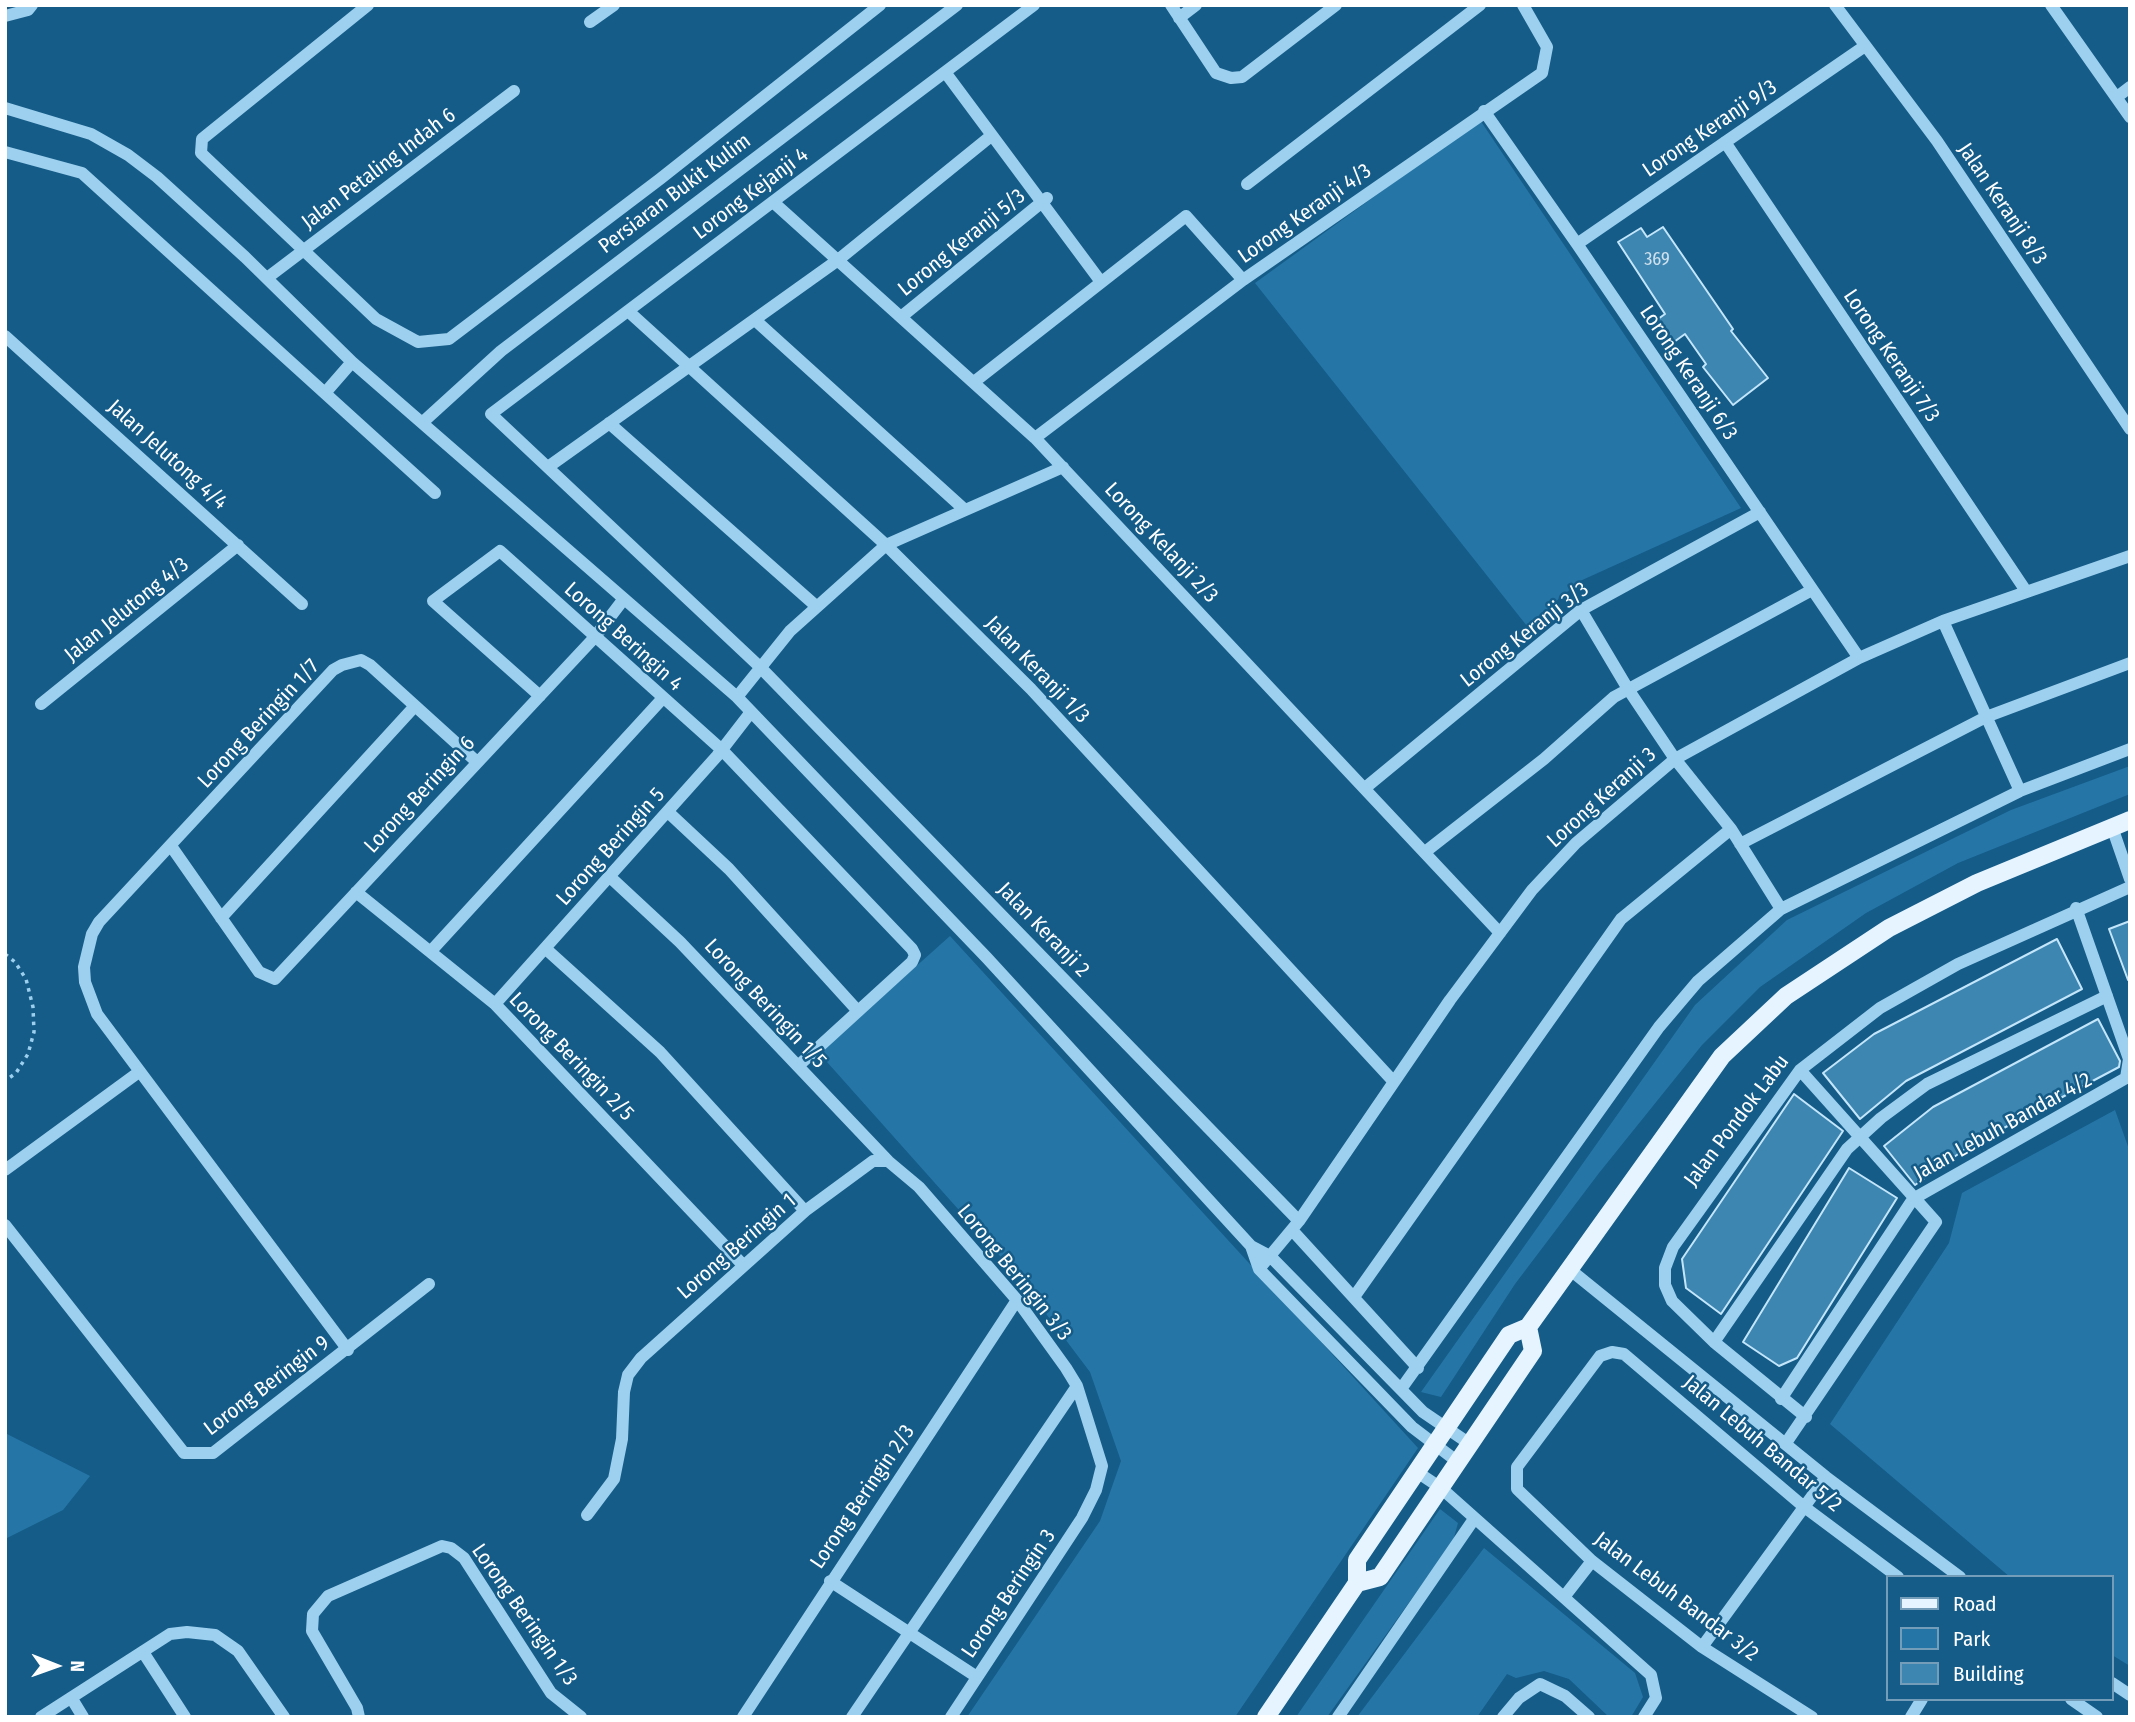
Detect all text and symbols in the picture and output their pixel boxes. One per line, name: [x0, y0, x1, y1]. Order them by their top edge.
street label: Lorong Keranji 9/3: [1638, 75, 1782, 183]
street label: Jalan Petaling Indah 6: [297, 103, 461, 235]
street label: Persiaran Bukit Kulim: [594, 129, 756, 259]
street label: Jalan Keranji 8/3: [1952, 138, 2052, 270]
street label: Lorong Kejanji 4: [689, 143, 813, 245]
street label: Lorong Keranji 4/3: [1234, 159, 1376, 269]
street label: Lorong Keranji 5/3: [893, 184, 1031, 302]
house number: 369: [1644, 249, 1670, 271]
street label: Lorong Keranji 7/3: [1837, 285, 1945, 427]
street label: Lorong Keranji 6/3: [1634, 301, 1742, 445]
street label: Jalan Jelutong 4/4: [102, 395, 232, 515]
street label: Lorong Kelanji 2/3: [1099, 478, 1223, 608]
street label: Jalan Jelutong 4/3: [60, 552, 194, 668]
street label: Lorong Beringin 4: [559, 577, 687, 697]
street label: Lorong Keranji 3/3: [1456, 577, 1594, 693]
street label: Jalan Keranji 1/3: [980, 611, 1094, 729]
street label: Lorong Beringin 1/7: [193, 654, 325, 794]
street label: Lorong Beringin 6: [359, 731, 481, 859]
street label: Lorong Keranji 3: [1542, 743, 1662, 853]
street label: Lorong Beringin 5: [551, 783, 671, 911]
street label: Jalan Keranji 2: [992, 878, 1094, 982]
street label: Lorong Beringin 1/5: [699, 934, 831, 1074]
street label: Lorong Beringin 2/5: [503, 988, 639, 1126]
street label: Jalan Pondok Labu: [1679, 1050, 1795, 1192]
street label: Jalan Lebuh Bandar 4/2: [1910, 1068, 2096, 1186]
street label: Lorong Beringin 1: [673, 1189, 801, 1305]
street label: Lorong Beringin 3/3: [951, 1200, 1077, 1346]
street label: Lorong Beringin 9: [199, 1331, 335, 1441]
street label: Jalan Lebuh Bandar 5/2: [1678, 1370, 1846, 1518]
street label: Lorong Beringin 2/3: [806, 1420, 920, 1574]
street label: Lorong Beringin 3: [957, 1525, 1061, 1663]
street label: Jalan Lebuh Bandar 3/2: [1589, 1527, 1763, 1667]
street label: Lorong Beringin 1/3: [466, 1539, 582, 1691]
legend: [1886, 1575, 2114, 1701]
text: Road: [1953, 1591, 1997, 1617]
text: Park: [1953, 1626, 1990, 1652]
north arrow: [21, 1631, 91, 1701]
text: N: [66, 1660, 89, 1672]
text: Building: [1953, 1661, 2024, 1687]

